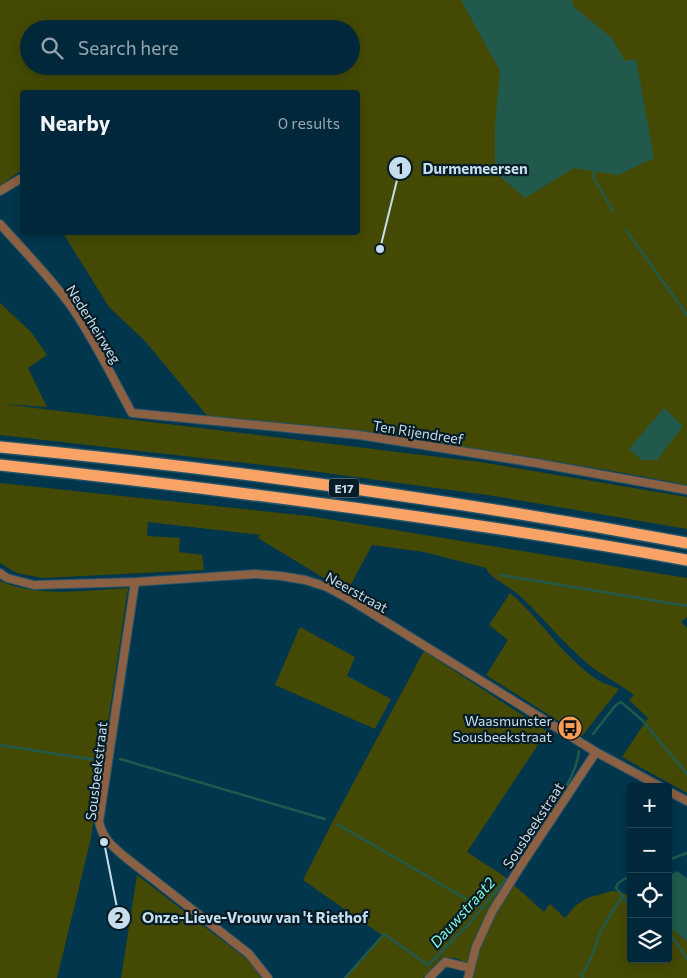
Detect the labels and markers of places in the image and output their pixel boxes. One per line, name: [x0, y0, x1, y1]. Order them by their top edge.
callout: Durmemeersen: [387, 153, 538, 183]
place label: Waasmunster Sousbeekstraat: [453, 712, 552, 745]
bus stop icon: Waasmunster Sousbeekstraat: [557, 715, 583, 741]
callout: Onze-Lieve-Vrouw van 't Riethof: [107, 903, 378, 933]

